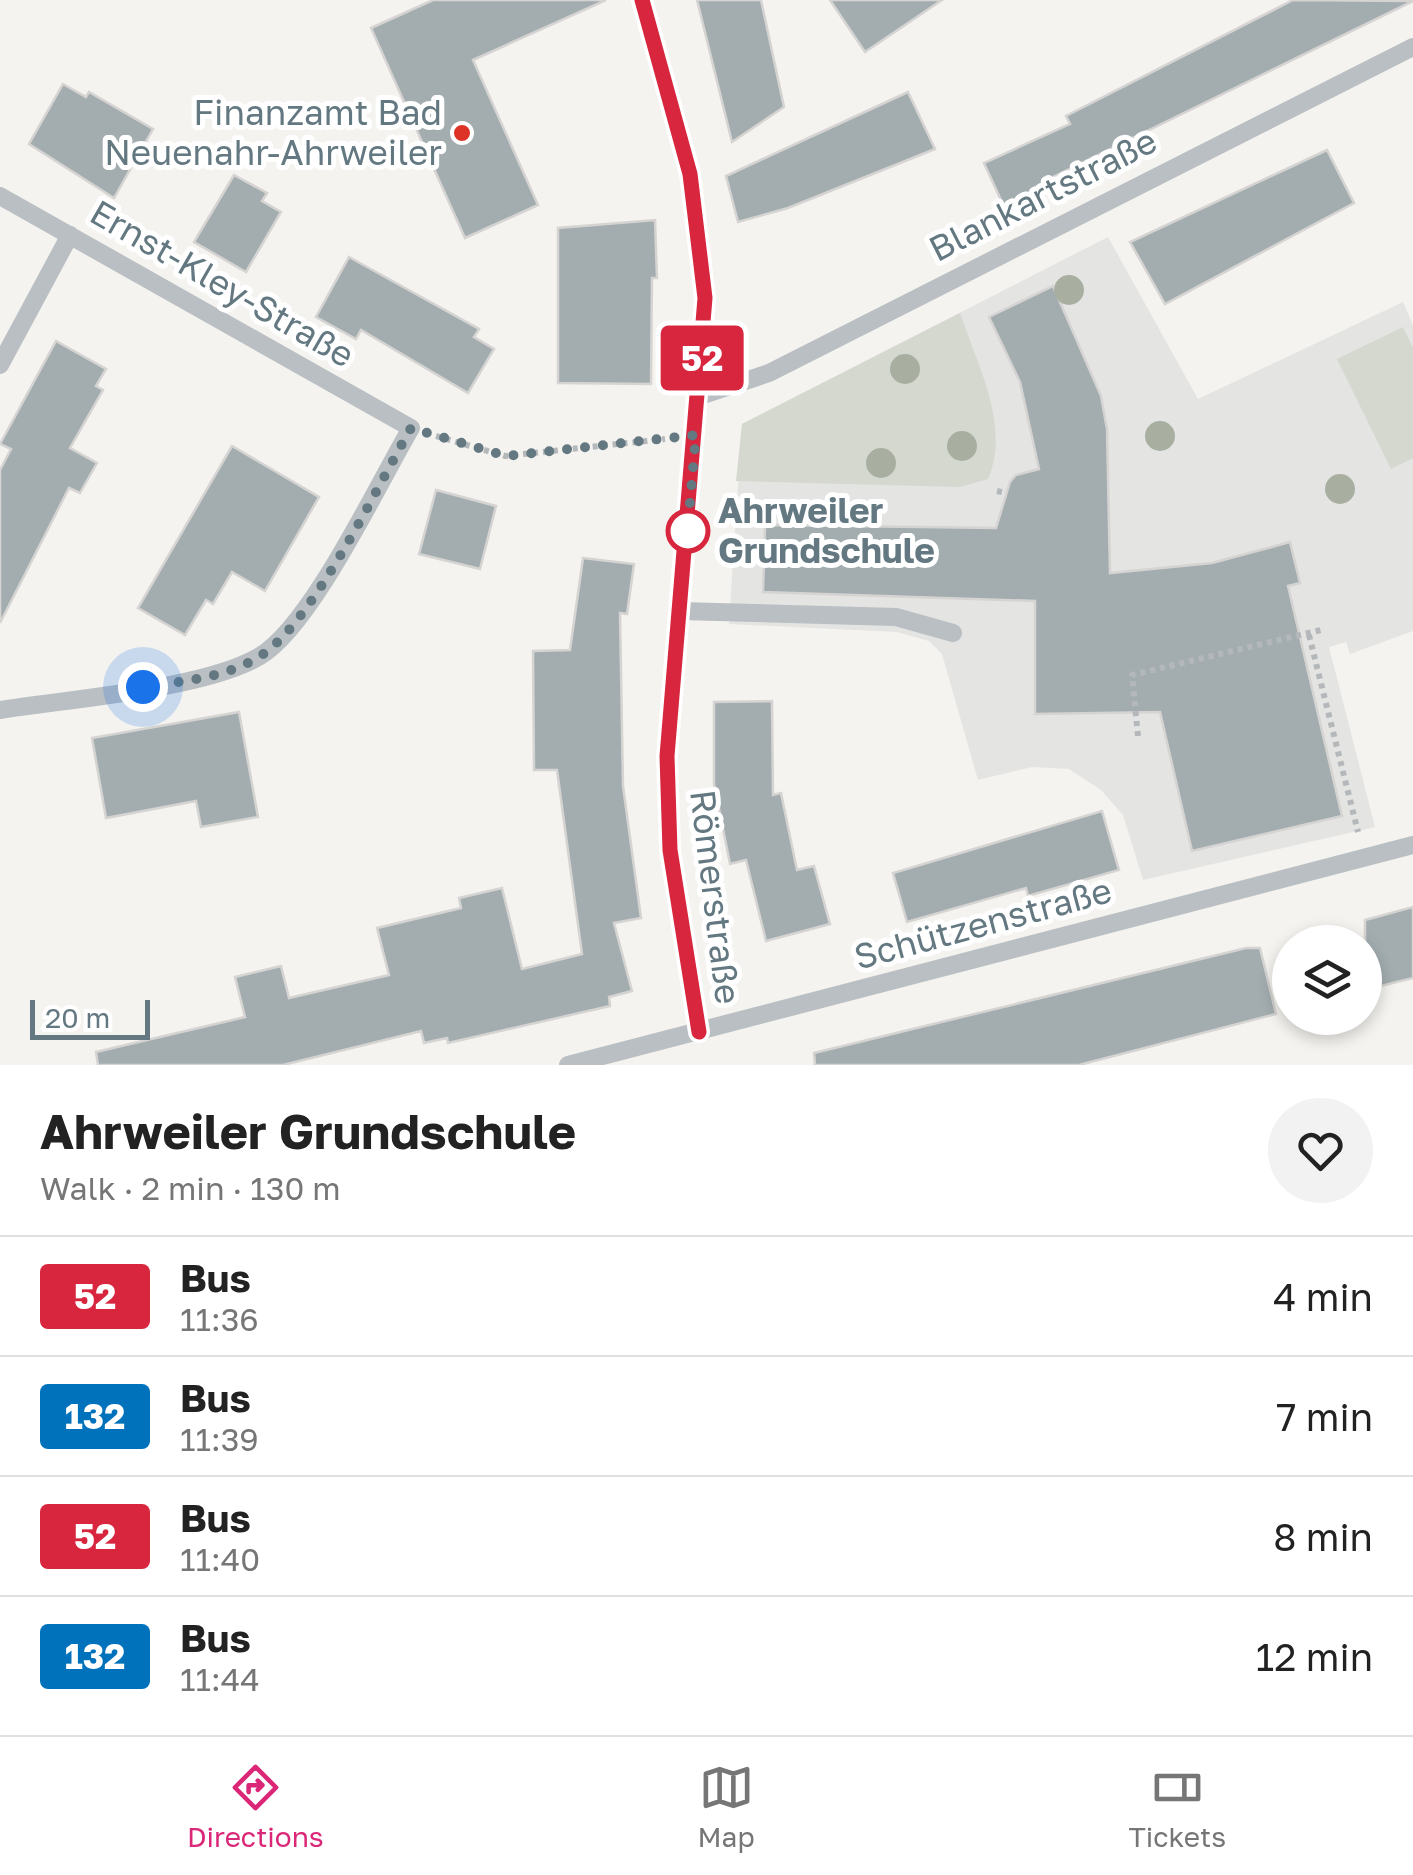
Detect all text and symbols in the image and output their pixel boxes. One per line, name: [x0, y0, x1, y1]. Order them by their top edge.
place label: Finanzamt Bad Neuenahr-Ahrweiler: [104, 91, 442, 173]
street label: Blankartstraße: [922, 119, 1163, 270]
marker: Finanzamt Bad Neuenahr-Ahrweiler: [451, 122, 473, 144]
street label: Ernst-Kley-Straße: [83, 191, 362, 376]
line badge: 52: [657, 326, 747, 390]
text: 52: [681, 337, 723, 379]
place label: Ahrweiler Grundschule: [718, 489, 935, 571]
marker: Ahrweiler Grundschule: [667, 510, 709, 552]
your location: [118, 662, 168, 712]
street label: Römerstraße: [682, 787, 750, 1006]
street label: Schützenstraße: [849, 868, 1116, 978]
map controls: [1272, 925, 1382, 1035]
button: layers: [1272, 925, 1382, 1035]
scale bar: [30, 995, 150, 1040]
text: 20 m: [45, 1001, 110, 1034]
button: heart: [1268, 1098, 1373, 1203]
text: Ahrweiler Grundschule: [40, 1102, 576, 1160]
text: Walk · 2 min · 130 m: [40, 1169, 341, 1207]
text: Bus: [180, 1255, 251, 1300]
text: 4 min: [1273, 1274, 1373, 1319]
text: 52: [74, 1275, 116, 1317]
text: 11:36: [180, 1300, 259, 1338]
text: Bus: [180, 1375, 251, 1420]
text: 7 min: [1276, 1394, 1373, 1439]
text: 132: [65, 1395, 125, 1437]
text: 11:39: [180, 1420, 259, 1458]
text: Bus: [180, 1495, 251, 1540]
text: 8 min: [1273, 1514, 1373, 1559]
text: 52: [74, 1515, 116, 1557]
text: 11:40: [180, 1540, 260, 1578]
text: Bus: [180, 1615, 251, 1660]
text: 12 min: [1256, 1634, 1373, 1679]
text: 132: [65, 1635, 125, 1677]
text: 11:44: [180, 1660, 260, 1698]
tab: Directions: [187, 1760, 324, 1853]
tab: Map: [698, 1760, 755, 1853]
tab: Tickets: [1128, 1760, 1226, 1853]

